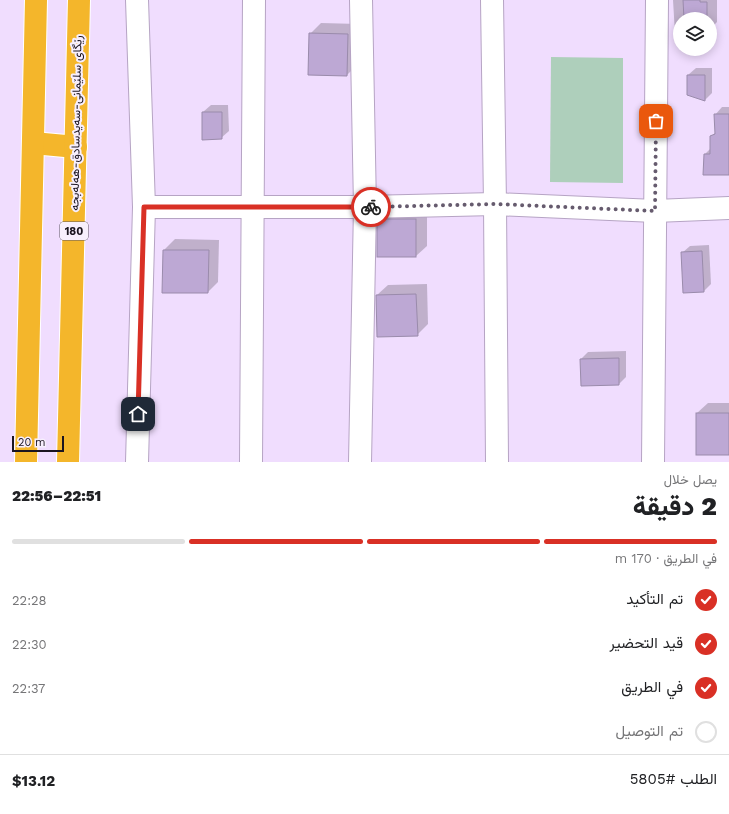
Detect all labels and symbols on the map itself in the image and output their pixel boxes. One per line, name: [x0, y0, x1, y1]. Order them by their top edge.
street label: رێگای سلێمانی-سەیدسادق-هەلەبجە: [67, 35, 86, 211]
pin: [639, 104, 673, 138]
courier: [351, 187, 391, 227]
road number: 180: [60, 222, 88, 240]
pin: [121, 397, 155, 431]
scale bar: [12, 434, 64, 453]

